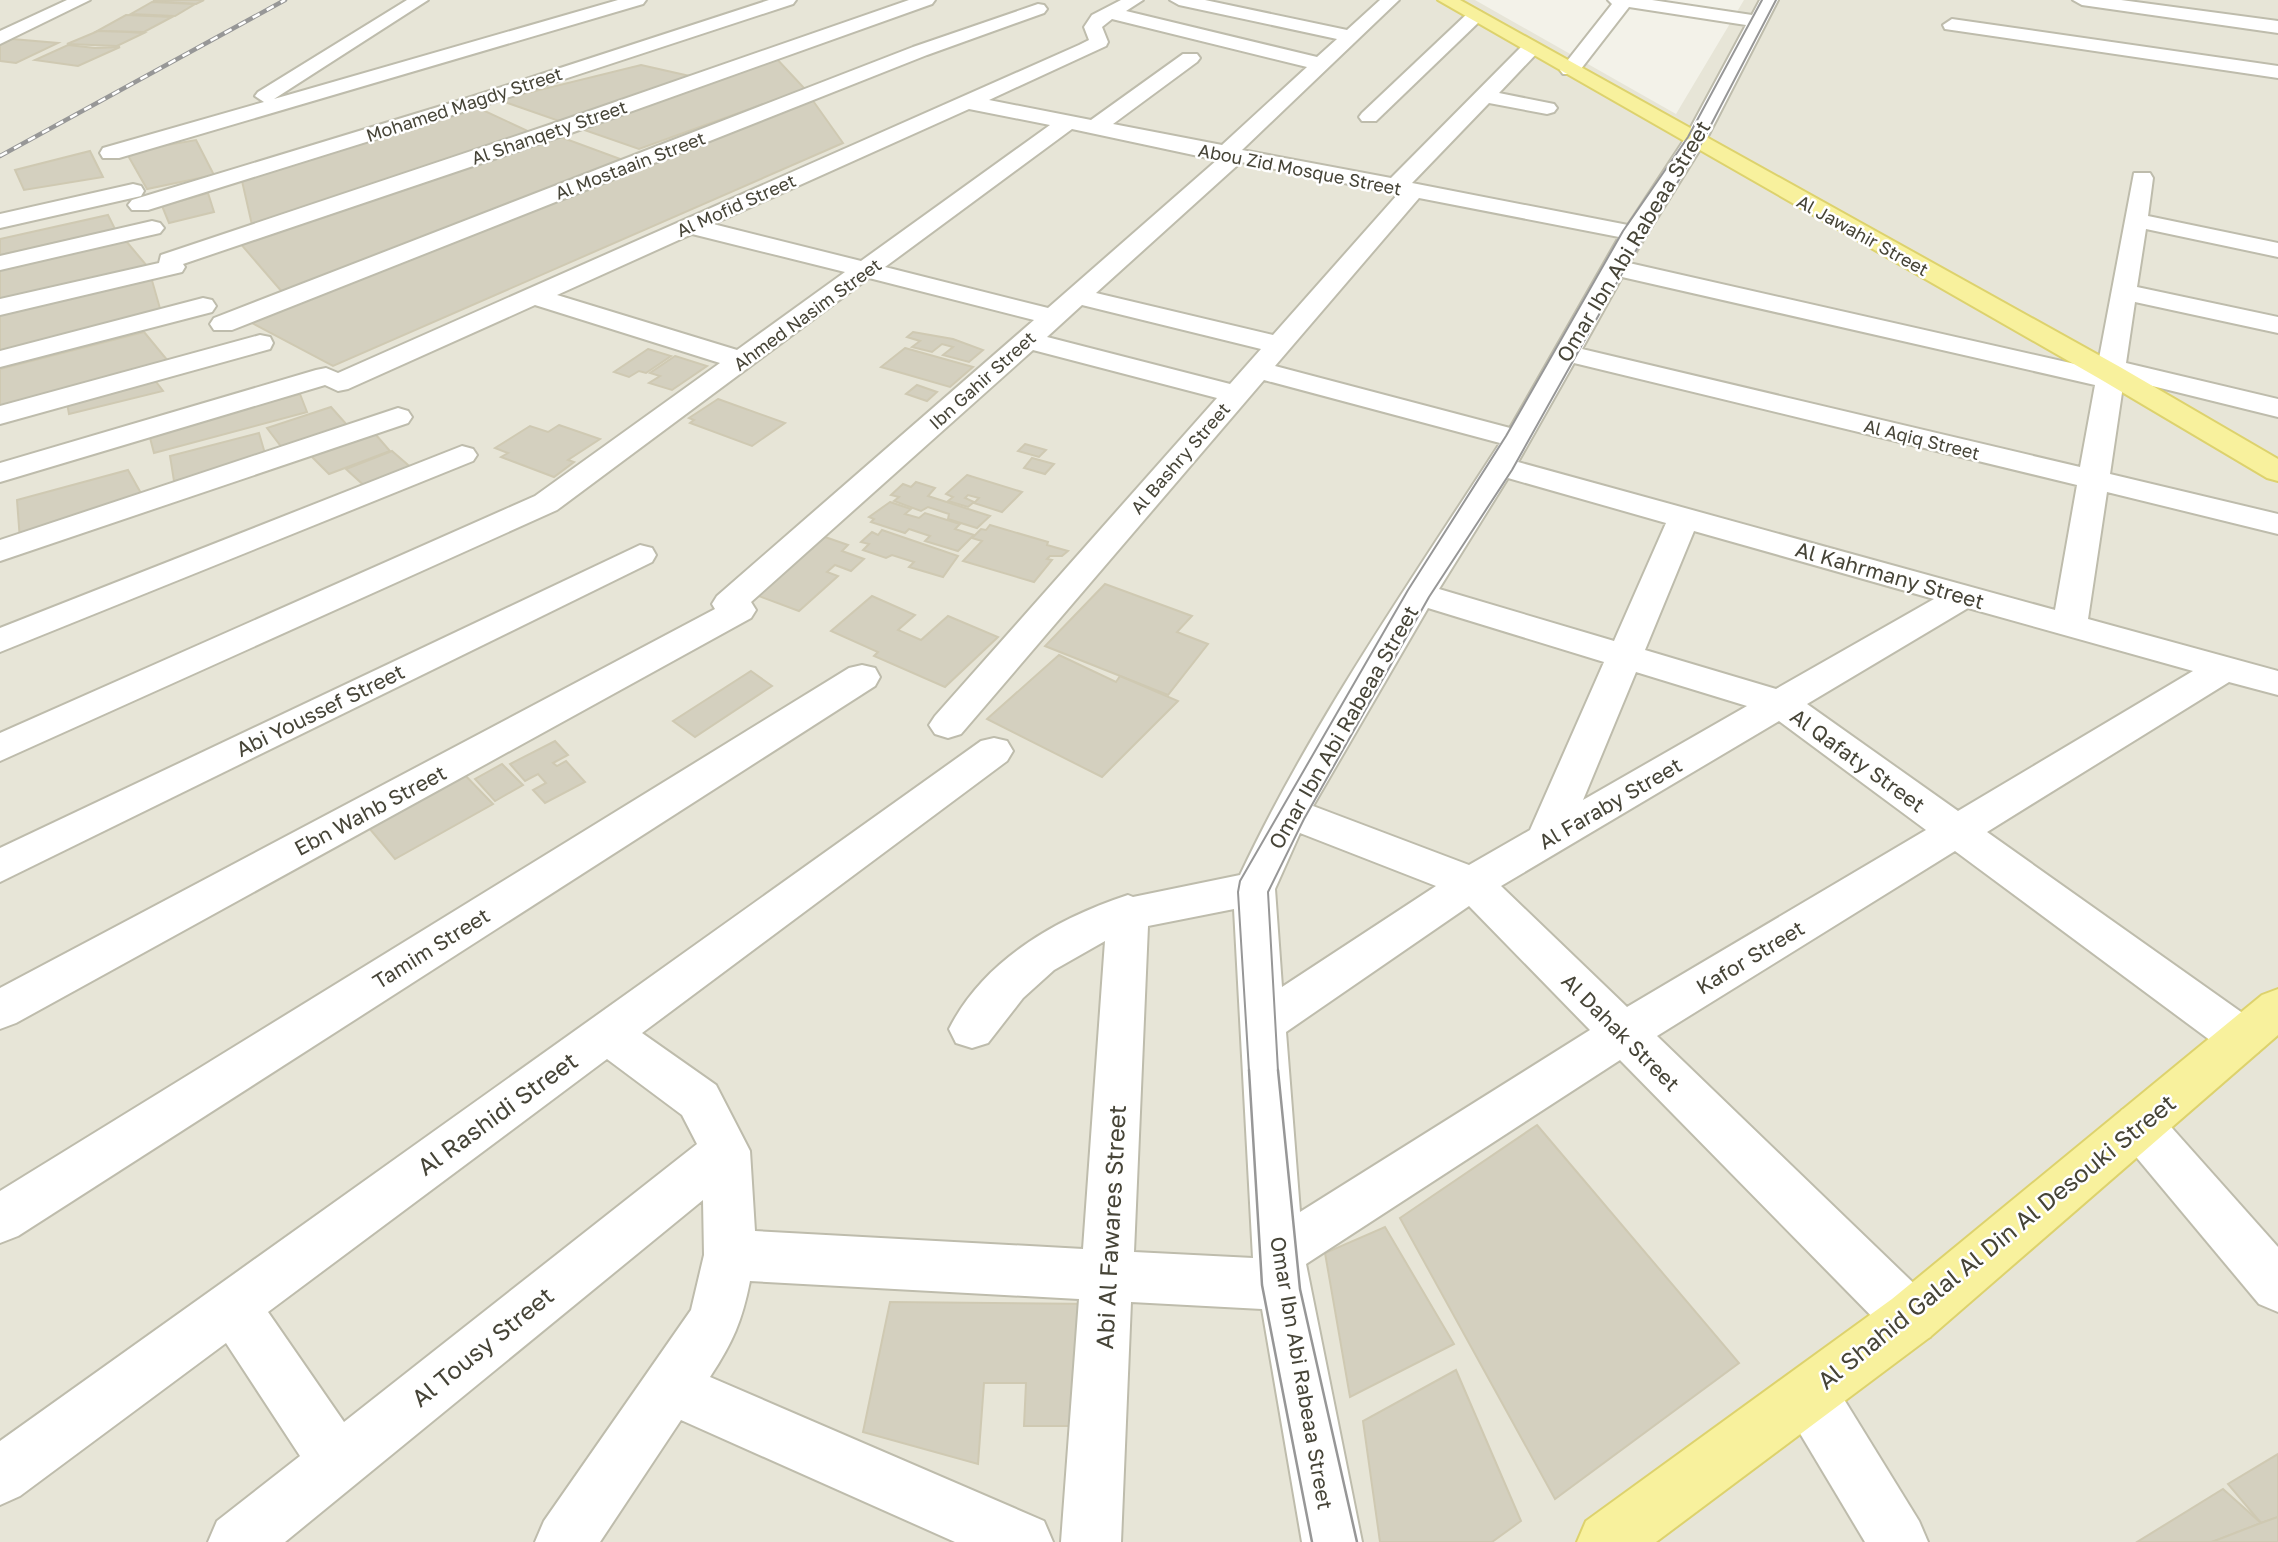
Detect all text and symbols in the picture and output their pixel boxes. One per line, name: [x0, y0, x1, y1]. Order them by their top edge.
street label: Mohamed Magdy Street: [363, 62, 565, 146]
street label: Al Shanqety Street: [468, 95, 630, 169]
street label: Omar Ibn Abi Rabeaa Street: [1550, 116, 1716, 366]
street label: Al Mostaain Street: [552, 126, 708, 204]
street label: Abou Zid Mosque Street: [1197, 138, 1403, 200]
street label: Al Mofid Street: [673, 169, 799, 241]
street label: Al Jawahir Street: [1793, 190, 1933, 280]
street label: Ahmed Nasim Street: [729, 253, 885, 375]
street label: Ibn Gahir Street: [924, 326, 1040, 434]
street label: Al Bashry Street: [1126, 398, 1234, 518]
street label: Al Aqiq Street: [1862, 414, 1982, 464]
street label: Al Kahrmany Street: [1793, 536, 1987, 614]
street label: Omar Ibn Abi Rabeaa Street: [1262, 600, 1424, 854]
street label: Abi Youssef Street: [232, 658, 408, 762]
street label: Al Qafaty Street: [1786, 702, 1930, 818]
street label: Al Faraby Street: [1534, 751, 1686, 855]
street label: Ebn Wahb Street: [290, 759, 450, 861]
street label: Tamim Street: [368, 902, 494, 994]
street label: Kafor Street: [1691, 914, 1809, 1000]
street label: Al Dahak Street: [1557, 968, 1685, 1096]
street label: Al Rashidi Street: [411, 1045, 583, 1181]
street label: Al Shahid Galal Al Din Al Desouki Street: [1811, 1087, 2181, 1395]
street label: Abi Al Fawares Street: [1089, 1104, 1131, 1350]
street label: Omar Ibn Abi Rabeaa Street: [1265, 1234, 1339, 1512]
street label: Al Tousy Street: [405, 1280, 559, 1412]

